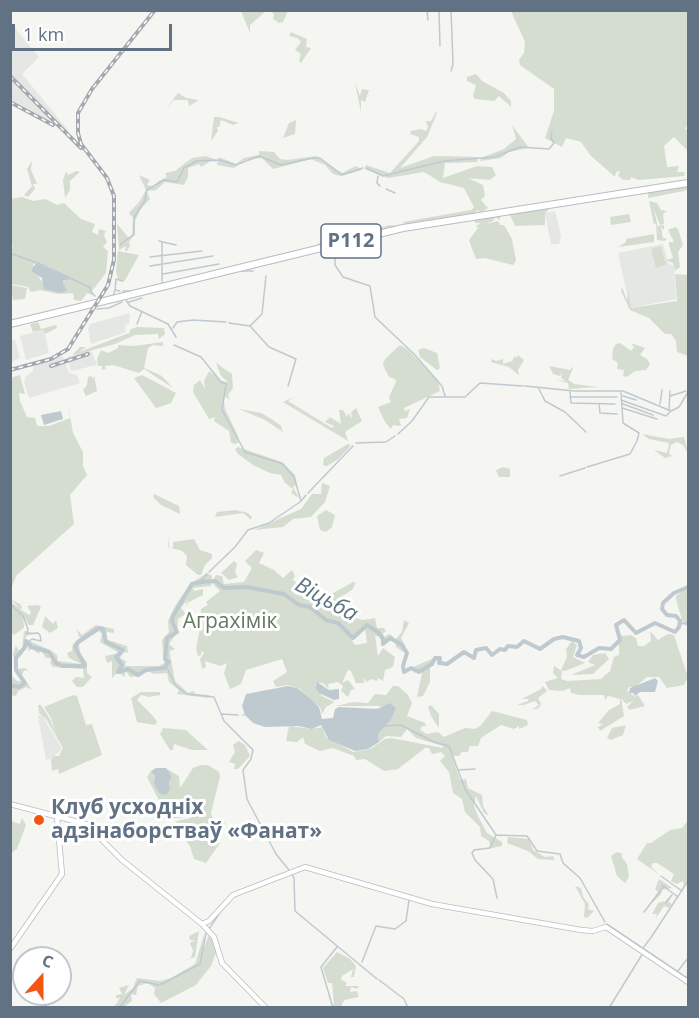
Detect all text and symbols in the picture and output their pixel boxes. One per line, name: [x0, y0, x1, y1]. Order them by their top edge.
scale bar: [15, 12, 176, 50]
text: 1 km: [23, 22, 64, 46]
road number: Р112: [321, 224, 381, 258]
water label: Віцьба: [290, 572, 362, 628]
park label: Аграхімік: [183, 609, 277, 635]
place label: Клуб усходніх адзінаборстваў «Фанат»: [51, 795, 322, 845]
marker: Клуб усходніх адзінаборстваў «Фанат»: [32, 813, 46, 827]
north arrow: [12, 946, 72, 1006]
text: С: [39, 949, 56, 973]

